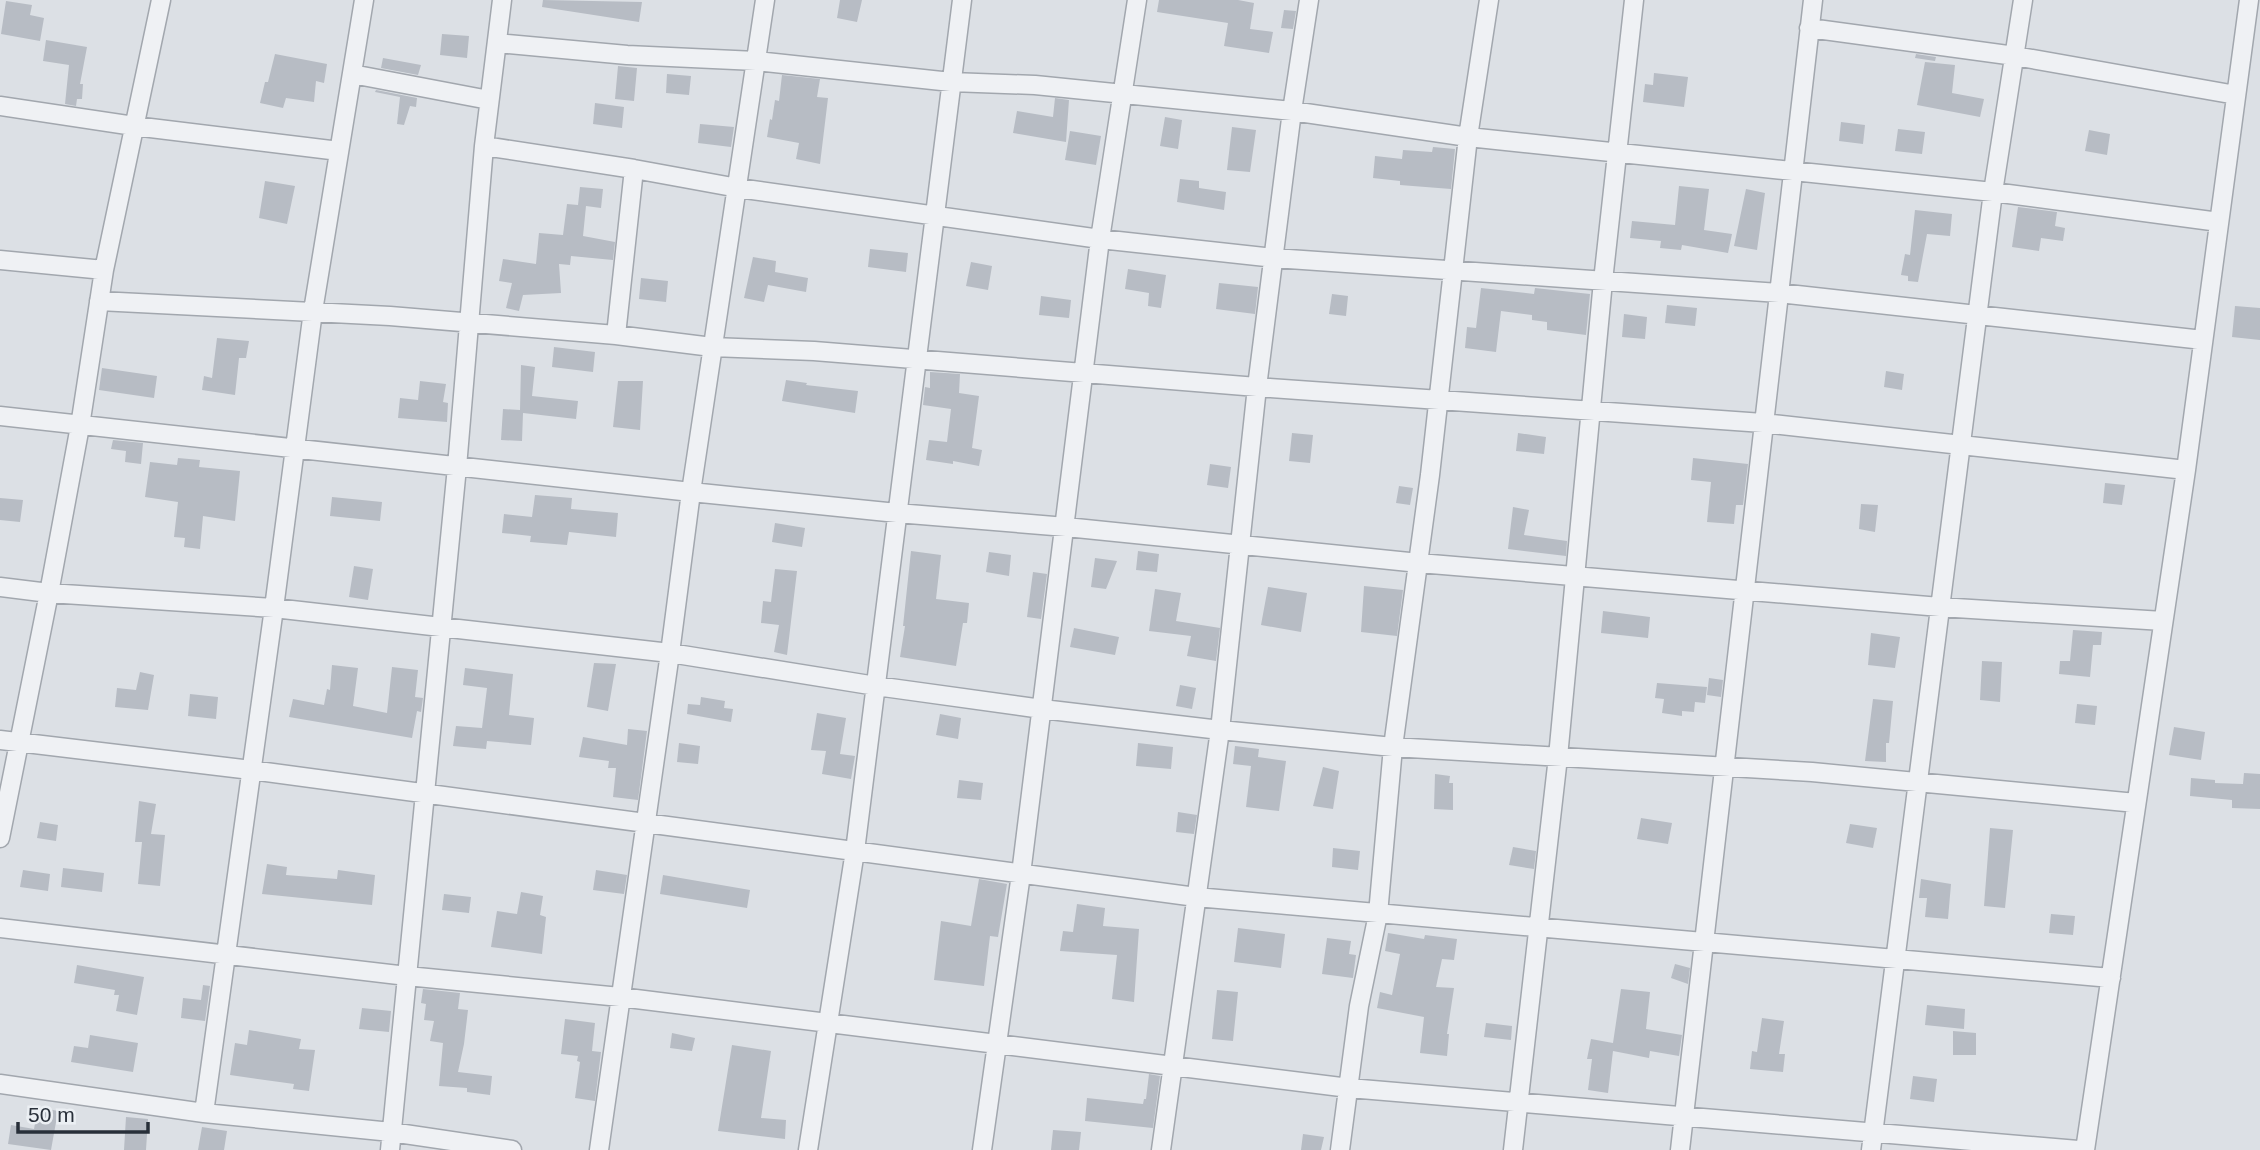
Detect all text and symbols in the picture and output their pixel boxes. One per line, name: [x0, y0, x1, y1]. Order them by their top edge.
scale bar: [18, 1090, 147, 1134]
text: 50 m: [28, 1103, 75, 1126]

